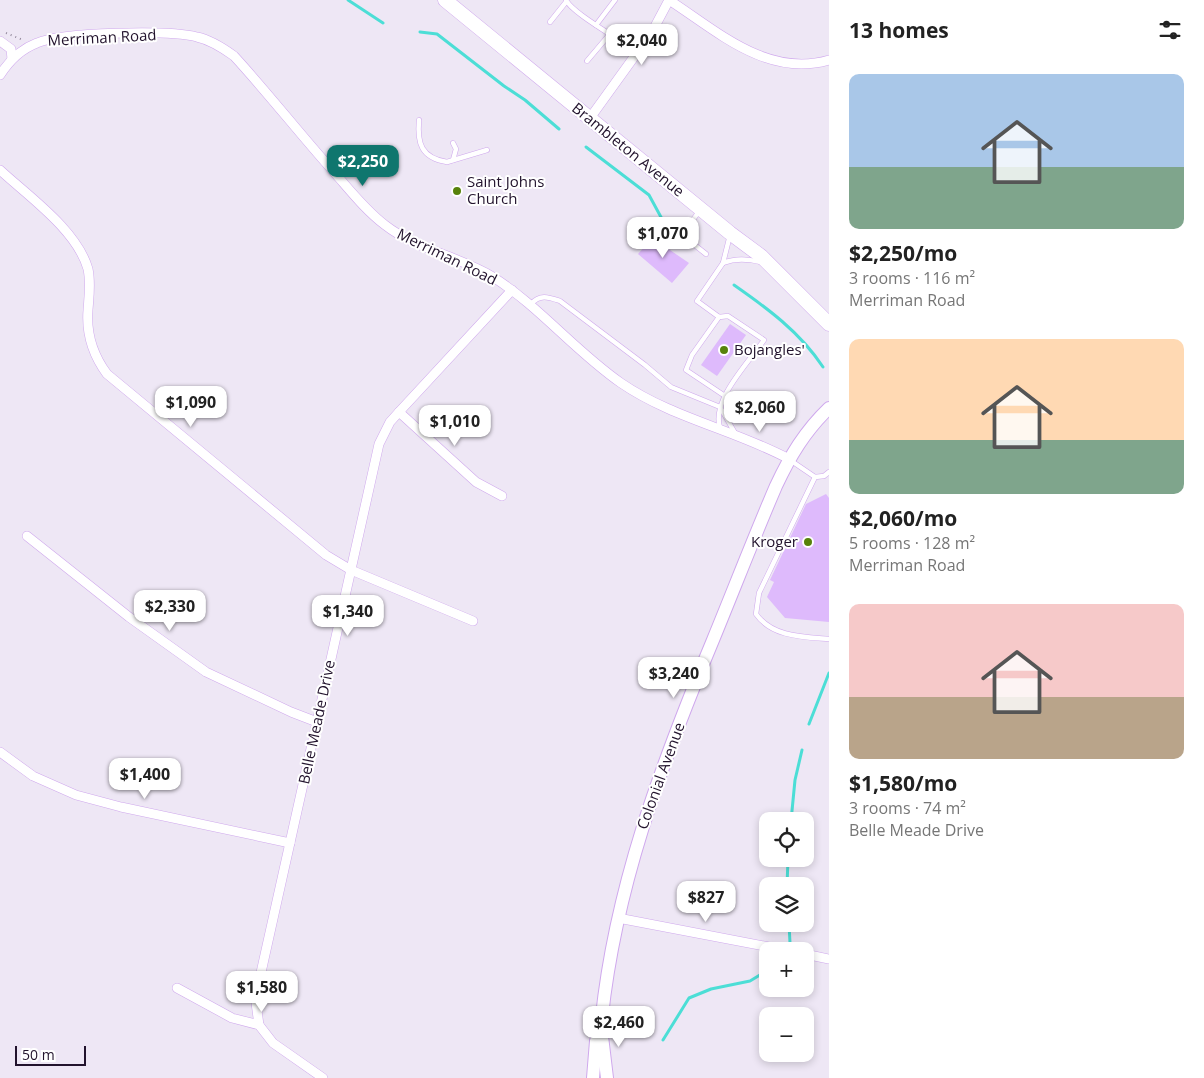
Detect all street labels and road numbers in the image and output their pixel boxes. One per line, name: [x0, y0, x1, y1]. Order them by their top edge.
street label: Merriman Road: [47, 24, 157, 50]
street label: Brambleton Avenue: [568, 98, 689, 201]
street label: Merriman Road: [394, 223, 501, 289]
street label: Belle Meade Drive: [293, 658, 339, 786]
street label: Colonial Avenue: [631, 719, 689, 832]

